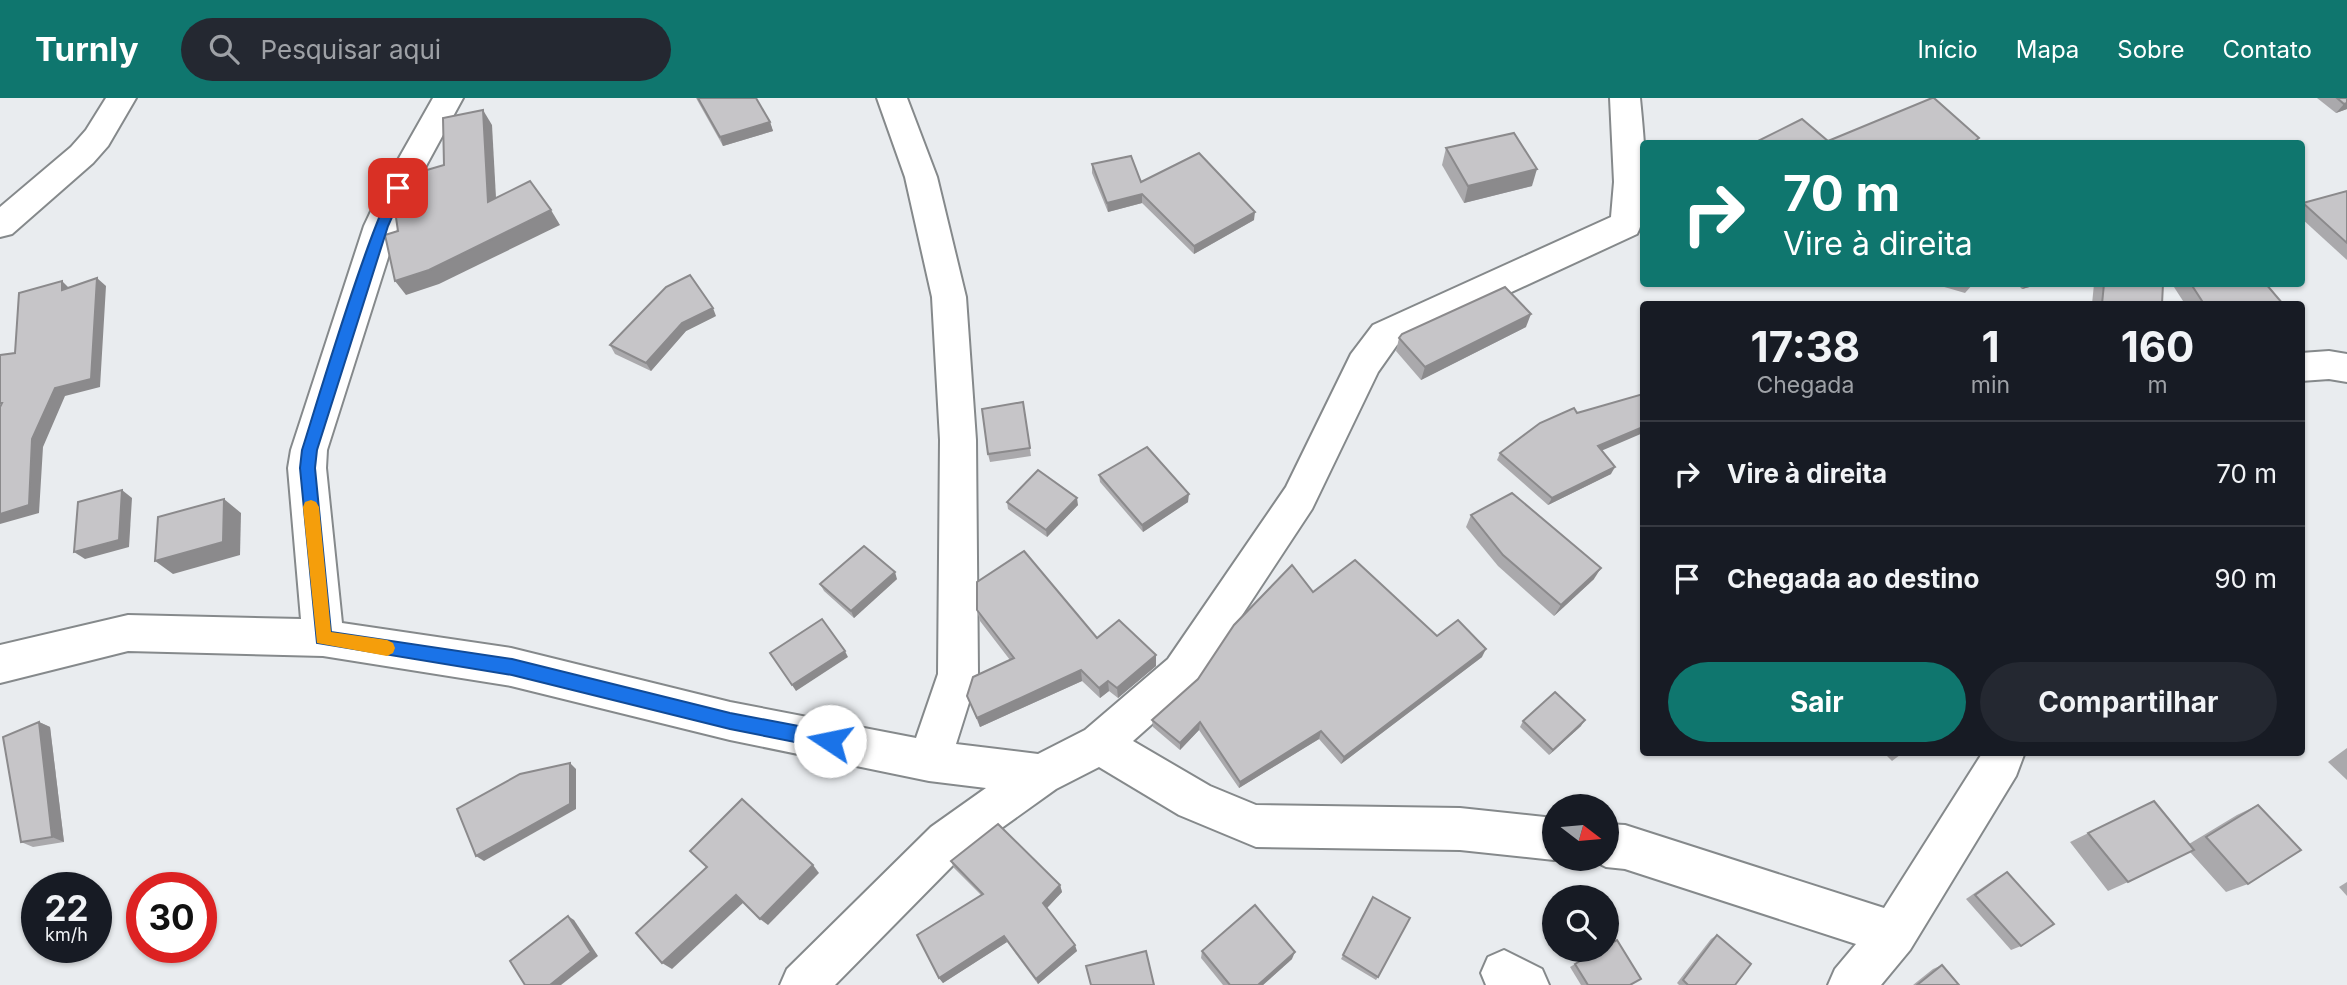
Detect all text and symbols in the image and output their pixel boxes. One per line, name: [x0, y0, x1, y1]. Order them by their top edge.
search box: [181, 18, 671, 81]
text: Turnly: [35, 29, 139, 69]
icon: search: [205, 30, 243, 68]
text: Pesquisar aqui: [261, 34, 441, 65]
text: Início: [1917, 35, 1978, 64]
text: Mapa: [2016, 35, 2079, 64]
text: Sobre: [2117, 35, 2184, 64]
text: Contato: [2222, 35, 2312, 64]
pin: [368, 158, 428, 218]
text: 70 m: [1783, 164, 1900, 223]
icon: right: [1668, 168, 1759, 259]
icon: arrive: [379, 169, 417, 207]
text: Vire à direita: [1783, 224, 1973, 263]
text: 17:38: [1751, 321, 1860, 372]
text: 1: [1981, 321, 1999, 372]
text: 160: [2121, 321, 2194, 372]
text: Chegada: [1756, 371, 1854, 399]
text: min: [1971, 371, 2010, 399]
text: m: [2147, 371, 2168, 399]
icon: right: [1668, 455, 1706, 493]
text: Vire à direita: [1727, 458, 1887, 489]
text: 70 m: [2216, 458, 2277, 489]
icon: arrive: [1668, 560, 1706, 598]
text: Chegada ao destino: [1727, 563, 1979, 594]
text: 90 m: [2214, 563, 2277, 594]
button: Sair: [1668, 662, 1966, 742]
button: Compartilhar: [1980, 662, 2277, 742]
position arrow: [793, 704, 867, 778]
north arrow: [1542, 794, 1619, 872]
map controls: [1542, 794, 1619, 962]
speed limit sign: 30: [126, 872, 217, 963]
button: search: [1542, 885, 1619, 962]
text: 22: [44, 887, 89, 929]
text: km/h: [45, 924, 88, 945]

